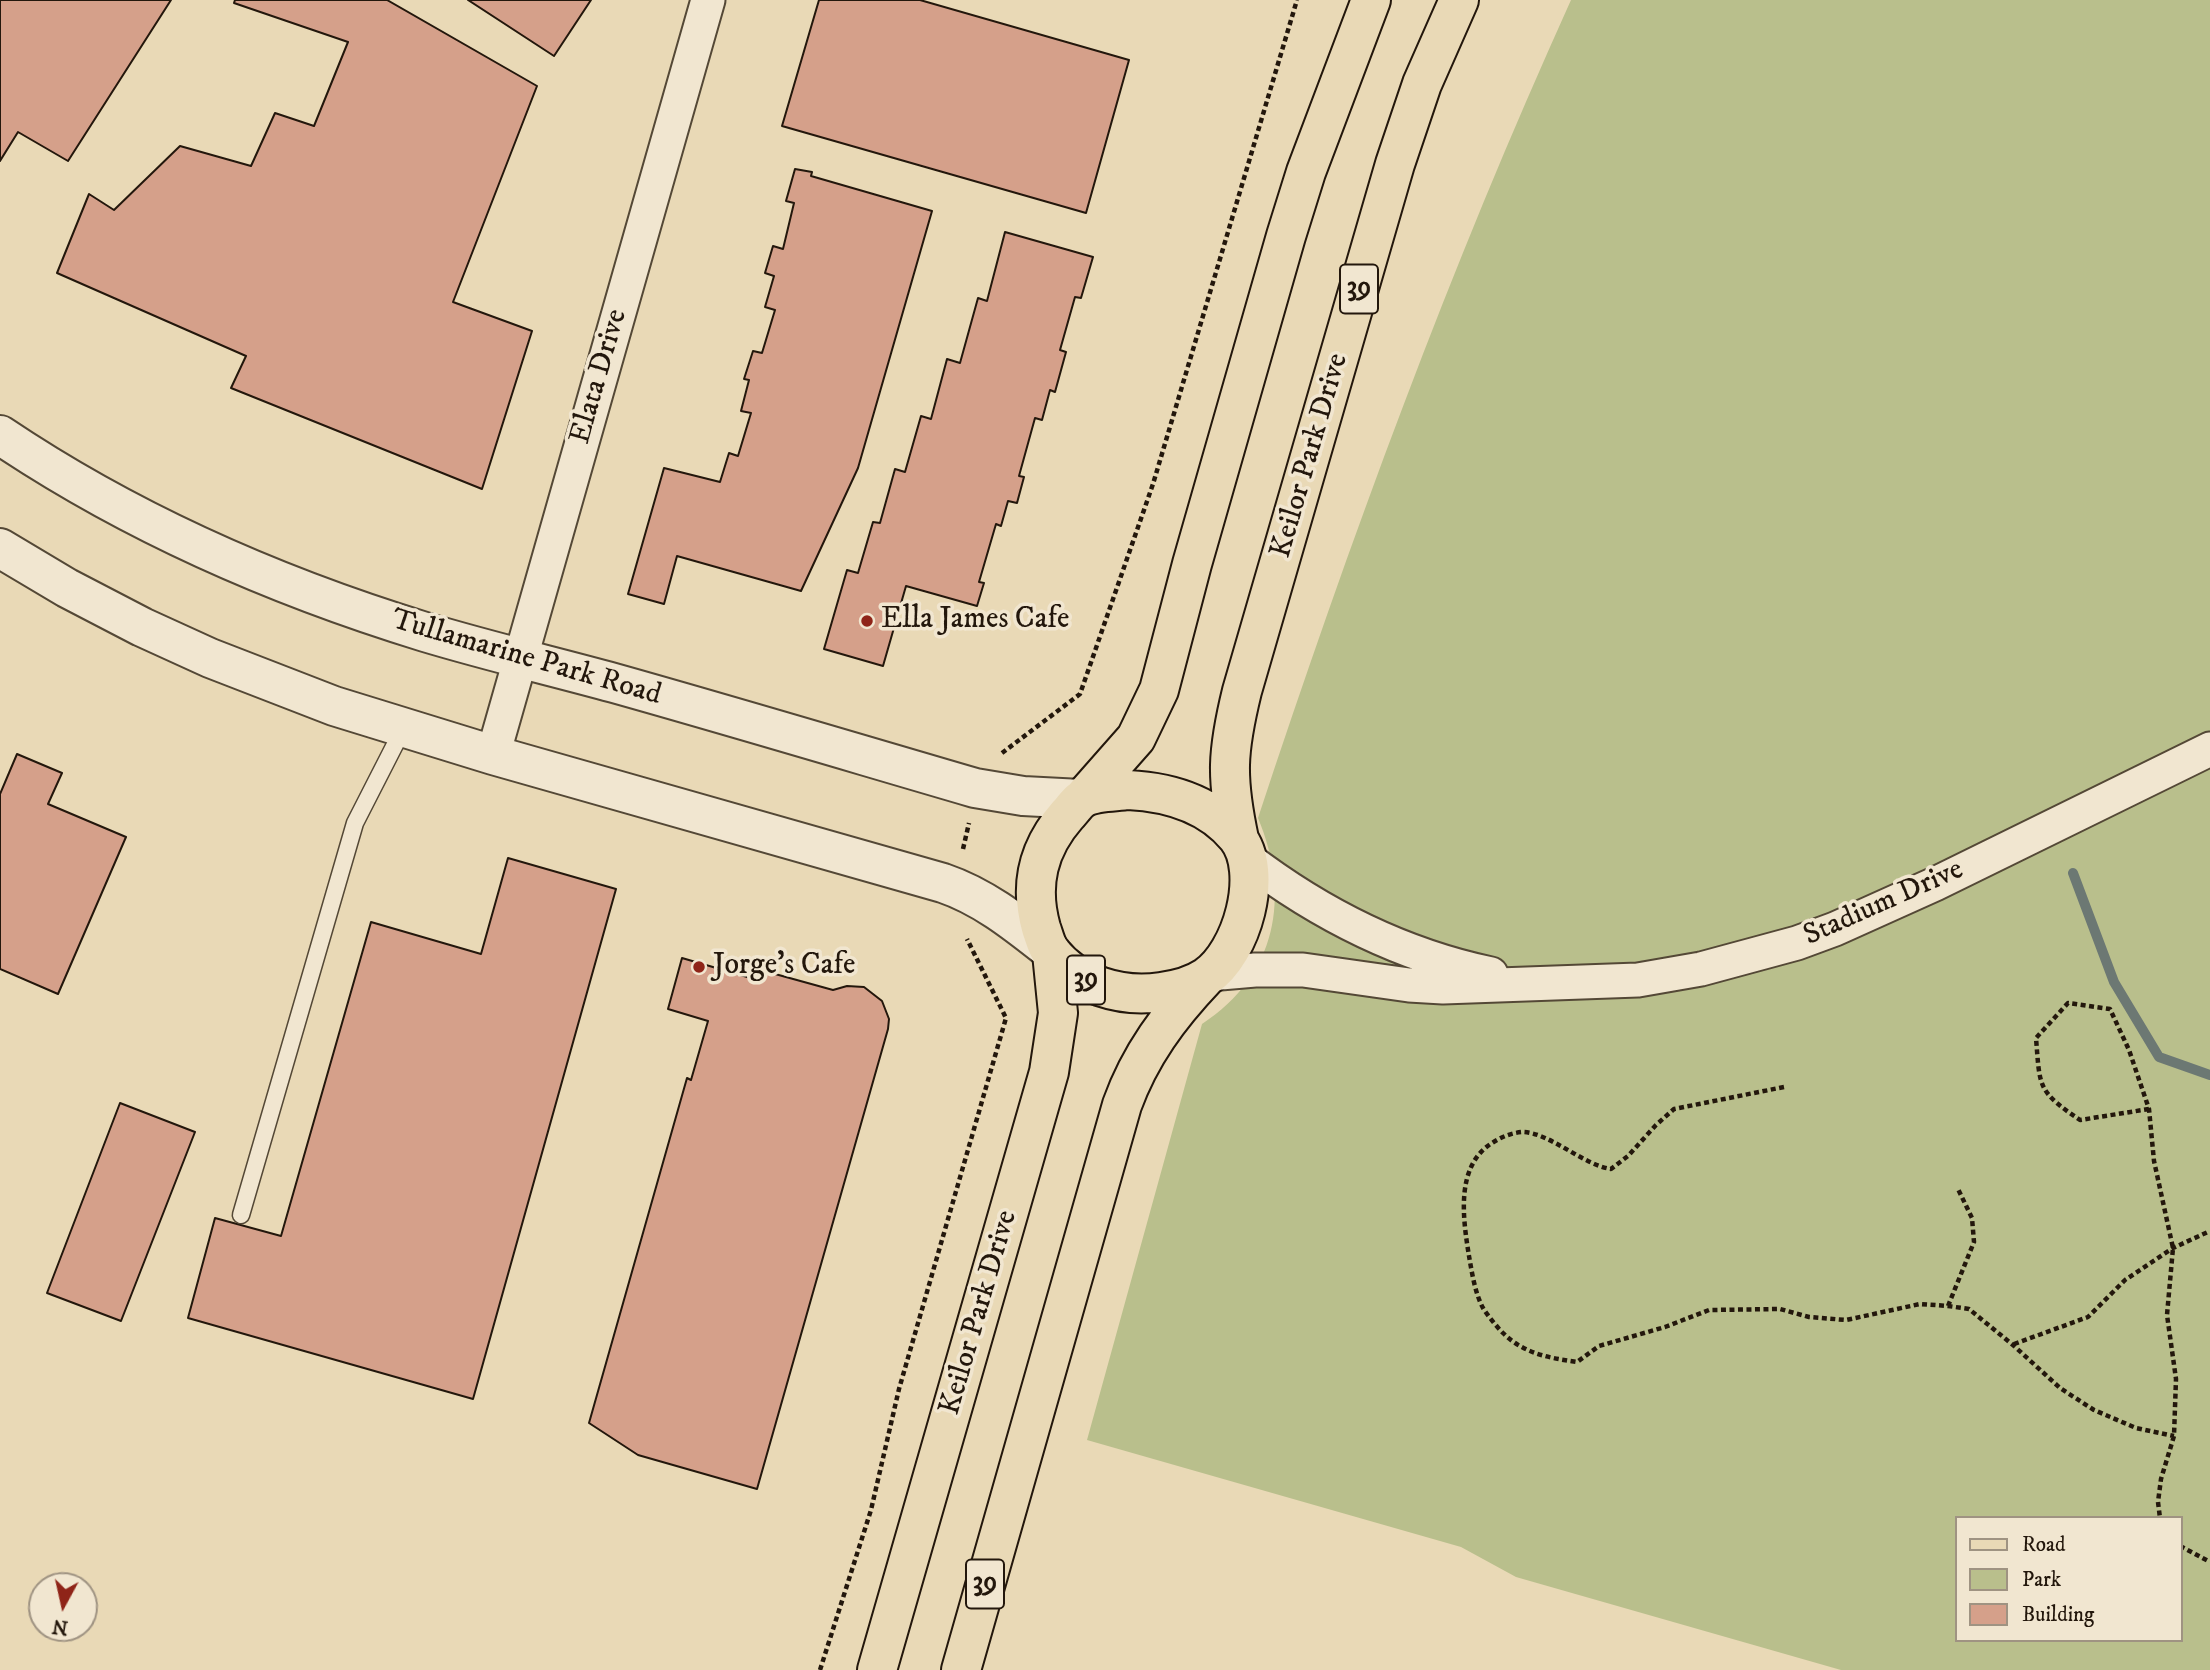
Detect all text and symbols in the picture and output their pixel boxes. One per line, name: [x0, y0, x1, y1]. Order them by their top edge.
road number: 39: [1340, 264, 1378, 314]
street label: Elata Drive: [564, 305, 636, 449]
street label: Keilor Park Drive: [1265, 350, 1357, 562]
street label: Tullamarine Park Road: [387, 603, 665, 715]
place label: Ella James Cafe: [881, 603, 1069, 639]
marker: Ella James Cafe: [859, 613, 875, 629]
street label: Stadium Drive: [1799, 853, 1969, 955]
place label: Jorge's Cafe: [713, 949, 855, 985]
road number: 39: [1067, 956, 1105, 1004]
marker: Jorge's Cafe: [691, 959, 707, 975]
street label: Keilor Park Drive: [934, 1207, 1026, 1419]
legend: [1954, 1516, 2182, 1642]
text: Road: [2022, 1532, 2066, 1558]
road number: 39: [966, 1560, 1004, 1608]
text: Park: [2022, 1567, 2061, 1593]
north arrow: [28, 1572, 98, 1642]
text: Building: [2022, 1602, 2094, 1628]
text: N: [51, 1614, 70, 1639]

